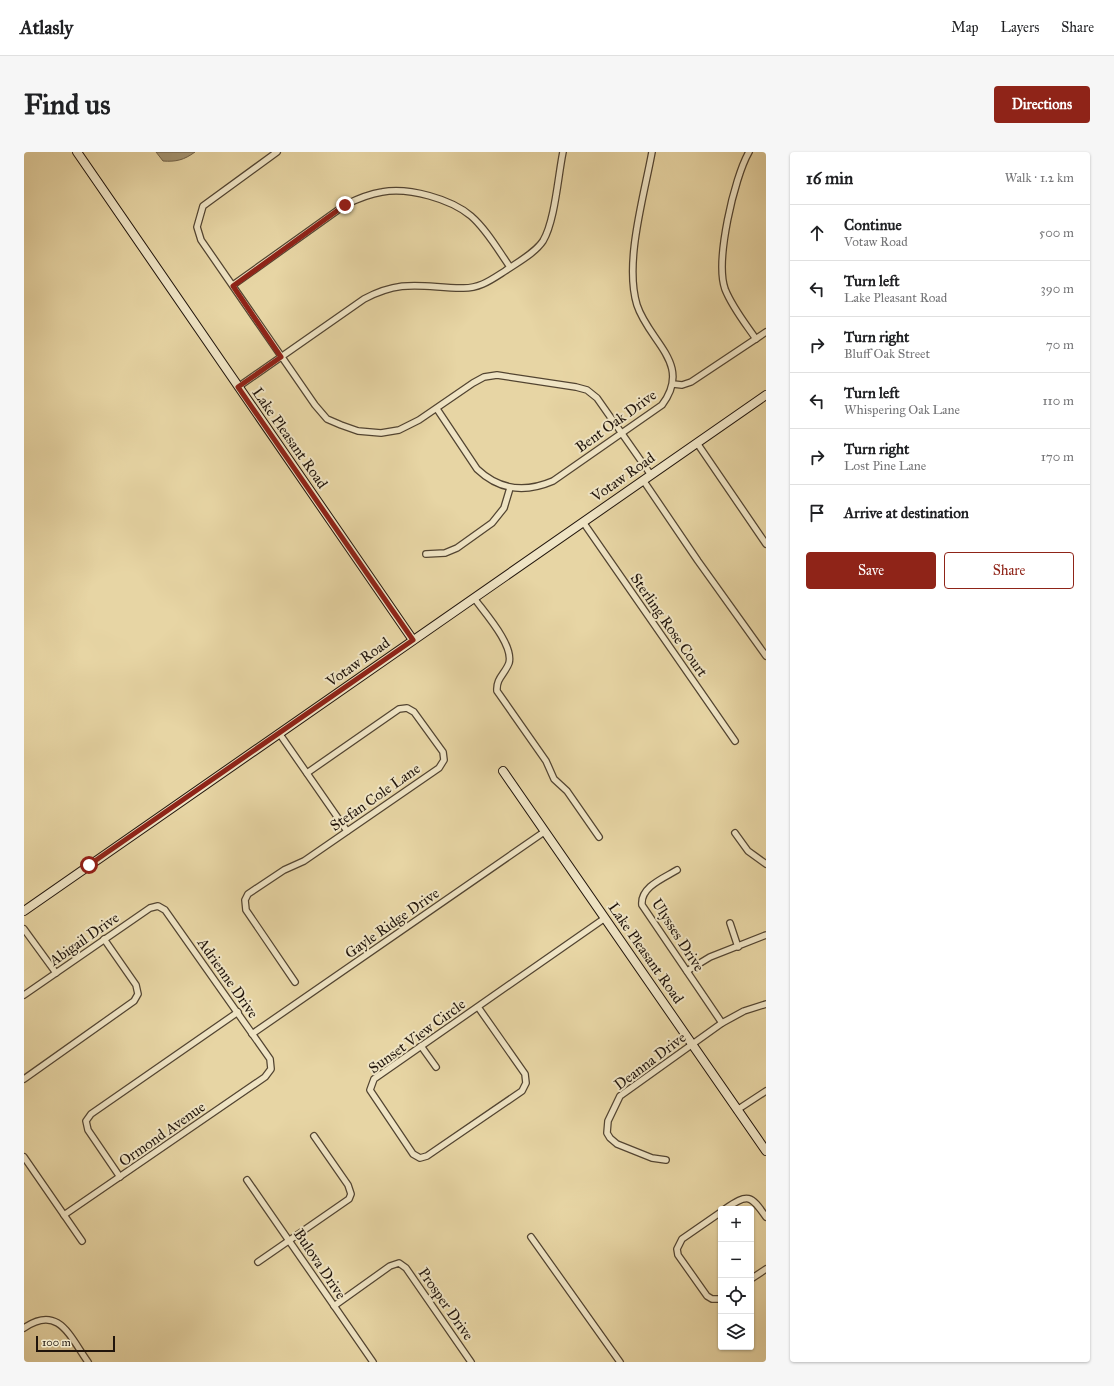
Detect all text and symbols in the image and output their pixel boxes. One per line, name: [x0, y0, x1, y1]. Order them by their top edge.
text: Atlasly: [20, 16, 73, 39]
text: Map: [951, 19, 979, 36]
text: Layers: [1001, 19, 1039, 36]
text: Share: [1061, 19, 1094, 36]
button: Directions: [994, 86, 1090, 123]
text: Find us: [24, 87, 110, 122]
text: 16 min: [806, 168, 853, 189]
text: Walk · 1.2 km: [1005, 170, 1074, 186]
route end: [336, 196, 354, 214]
text: Continue: [844, 216, 902, 234]
icon: ahead: [806, 222, 828, 244]
text: 500 m: [1039, 225, 1074, 241]
text: Votaw Road: [844, 234, 908, 250]
text: Turn left: [844, 272, 900, 290]
icon: left: [806, 278, 828, 300]
text: 390 m: [1041, 281, 1074, 297]
text: Lake Pleasant Road: [844, 290, 947, 306]
text: Turn right: [844, 328, 909, 346]
icon: right: [806, 334, 828, 356]
text: 70 m: [1046, 337, 1074, 353]
text: Bluff Oak Street: [844, 346, 930, 362]
street label: Lake Pleasant Road: [248, 384, 332, 492]
text: Turn left: [844, 384, 900, 402]
street label: Bent Oak Drive: [572, 386, 660, 456]
icon: left: [806, 390, 828, 412]
text: 110 m: [1042, 393, 1074, 409]
text: Whispering Oak Lane: [844, 402, 960, 418]
text: Turn right: [844, 440, 909, 458]
icon: right: [806, 446, 828, 468]
street label: Votaw Road: [587, 448, 659, 506]
text: 170 m: [1041, 449, 1074, 465]
text: Lost Pine Lane: [844, 458, 926, 474]
icon: arrive: [806, 502, 828, 524]
text: Arrive at destination: [844, 504, 969, 522]
button: Save: [806, 552, 936, 589]
button: Share: [944, 552, 1074, 589]
street label: Sterling Rose Court: [627, 570, 712, 681]
street label: Votaw Road: [322, 633, 394, 691]
street label: Stefan Cole Lane: [326, 759, 424, 835]
route start: [80, 856, 98, 874]
street label: Gayle Ridge Drive: [341, 884, 443, 962]
street label: Ulysses Drive: [648, 895, 708, 975]
street label: Lake Pleasant Road: [604, 899, 688, 1007]
street label: Abigail Drive: [45, 908, 122, 970]
street label: Adrienne Drive: [193, 934, 262, 1022]
street label: Sunset View Circle: [365, 995, 469, 1077]
street label: Deanna Drive: [611, 1028, 689, 1094]
street label: Ormond Avenue: [115, 1098, 209, 1170]
map controls: [718, 1206, 754, 1350]
button: +: [718, 1206, 754, 1242]
street label: Bulova Drive: [290, 1225, 350, 1303]
button: −: [718, 1242, 754, 1278]
street label: Prosper Drive: [414, 1264, 478, 1344]
button: locate: [718, 1278, 754, 1314]
button: layers: [718, 1314, 754, 1350]
scale bar: [36, 1334, 115, 1353]
text: 100 m: [42, 1336, 71, 1349]

